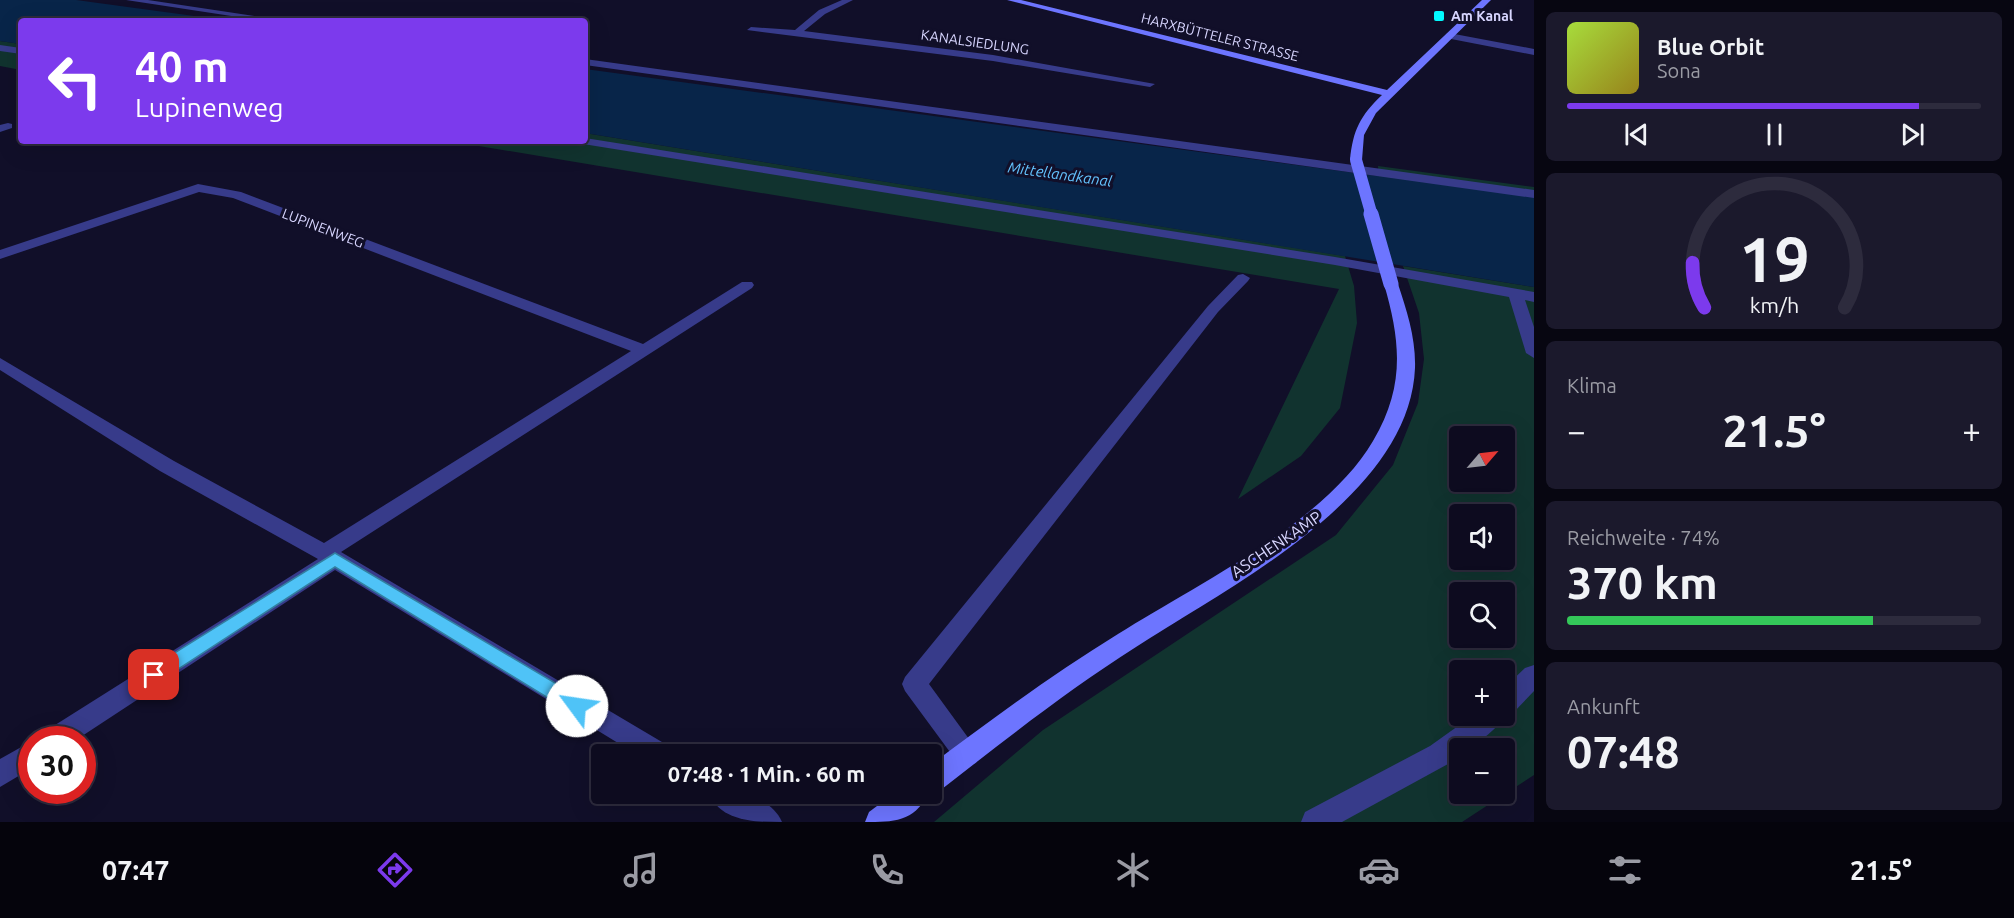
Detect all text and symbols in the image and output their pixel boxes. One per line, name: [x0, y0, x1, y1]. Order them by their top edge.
place label: Am Kanal: [1451, 8, 1513, 24]
street label: HARXBÜTTELER STRASSE: [1140, 9, 1301, 64]
marker: Am Kanal: [1432, 9, 1446, 23]
street label: KANALSIEDLUNG: [920, 26, 1030, 58]
text: Blue Orbit: [1657, 34, 1764, 59]
icon: left: [36, 42, 114, 120]
text: 40 m: [135, 43, 229, 90]
text: Sona: [1657, 59, 1701, 82]
text: Lupinenweg: [135, 92, 284, 122]
icon: previous: [1620, 118, 1653, 151]
icon: pause: [1758, 118, 1791, 151]
icon: next: [1896, 118, 1929, 151]
water label: Mittellandkanal: [1007, 158, 1114, 190]
street label: LUPINENWEG: [280, 205, 366, 251]
text: 19: [1739, 224, 1809, 294]
text: km/h: [1749, 293, 1799, 317]
text: Klima: [1567, 374, 1617, 397]
text: 21.5°: [1722, 405, 1826, 456]
text: −: [1567, 412, 1586, 449]
text: +: [1962, 412, 1981, 449]
north arrow: [1449, 426, 1515, 492]
map controls: [1449, 426, 1515, 804]
button: sound: [1449, 504, 1515, 570]
street label: ASCHENKAMP: [1228, 507, 1324, 581]
text: Reichweite · 74%: [1567, 526, 1720, 549]
text: 370 km: [1567, 557, 1718, 608]
button: search: [1449, 582, 1515, 648]
pin: [128, 649, 179, 700]
icon: arrive: [137, 658, 170, 691]
button: +: [1449, 660, 1515, 726]
position arrow: [545, 674, 609, 738]
text: Ankunft: [1567, 695, 1640, 718]
speed limit sign: 30: [18, 726, 96, 804]
text: 07:48: [1567, 726, 1680, 777]
button: −: [1449, 738, 1515, 804]
text: 07:48 · 1 Min. · 60 m: [668, 761, 865, 786]
icon: directions: [374, 849, 416, 891]
icon: music: [620, 849, 662, 891]
icon: phone: [866, 849, 908, 891]
icon: climate: [1112, 849, 1154, 891]
icon: car: [1358, 849, 1400, 891]
icon: filters: [1604, 849, 1646, 891]
text: 07:47: [102, 855, 170, 885]
text: 21.5°: [1850, 855, 1912, 885]

